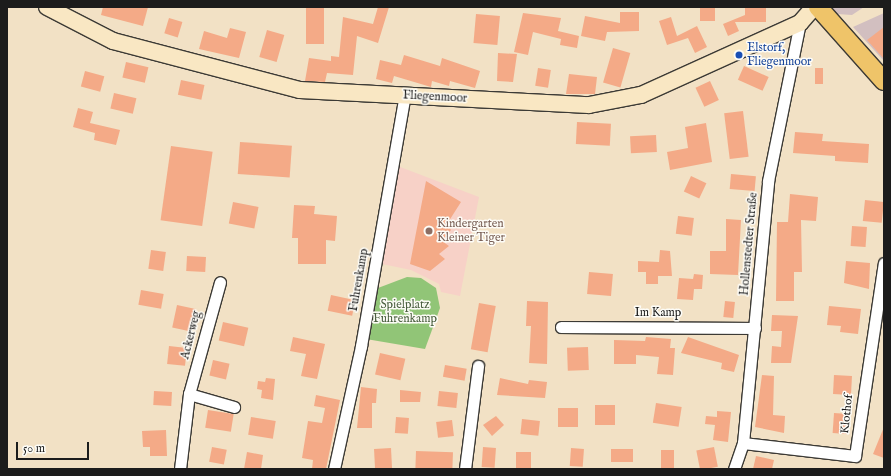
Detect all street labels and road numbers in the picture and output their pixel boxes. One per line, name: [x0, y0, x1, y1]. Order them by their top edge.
street label: Fliegenmoor: [402, 88, 468, 106]
street label: Hollenstedter Straße: [737, 192, 761, 296]
street label: Fuhrenkamp: [346, 247, 372, 313]
street label: Im Kamp: [635, 306, 681, 320]
street label: Ackerweg: [178, 309, 204, 361]
street label: Klothof: [838, 394, 856, 434]

